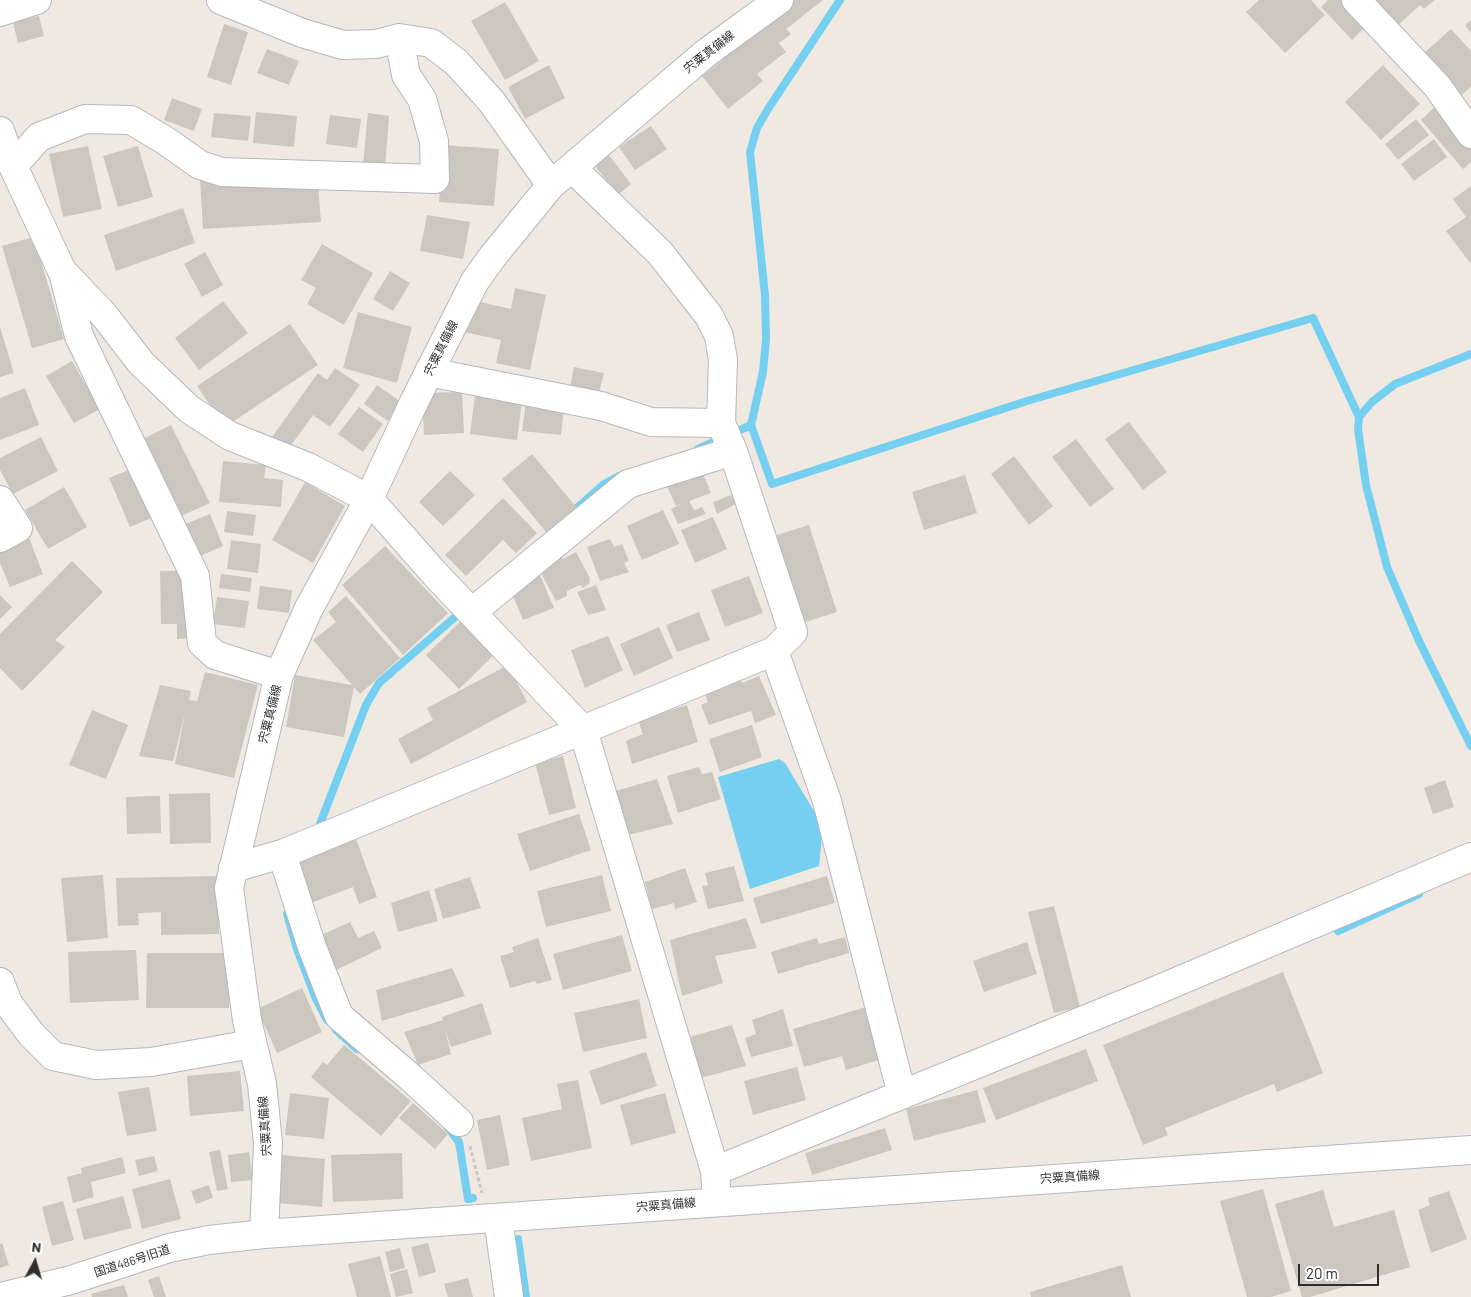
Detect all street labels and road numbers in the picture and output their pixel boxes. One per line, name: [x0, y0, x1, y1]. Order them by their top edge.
street label: 宍粟真備線: [681, 28, 737, 76]
street label: 宍粟真備線: [421, 318, 461, 378]
street label: 宍粟真備線: [256, 683, 284, 745]
street label: 宍粟真備線: [256, 1096, 274, 1156]
street label: 宍粟真備線: [1040, 1168, 1100, 1186]
street label: 宍粟真備線: [635, 1195, 697, 1215]
street label: 国道486号旧道: [92, 1242, 172, 1280]

